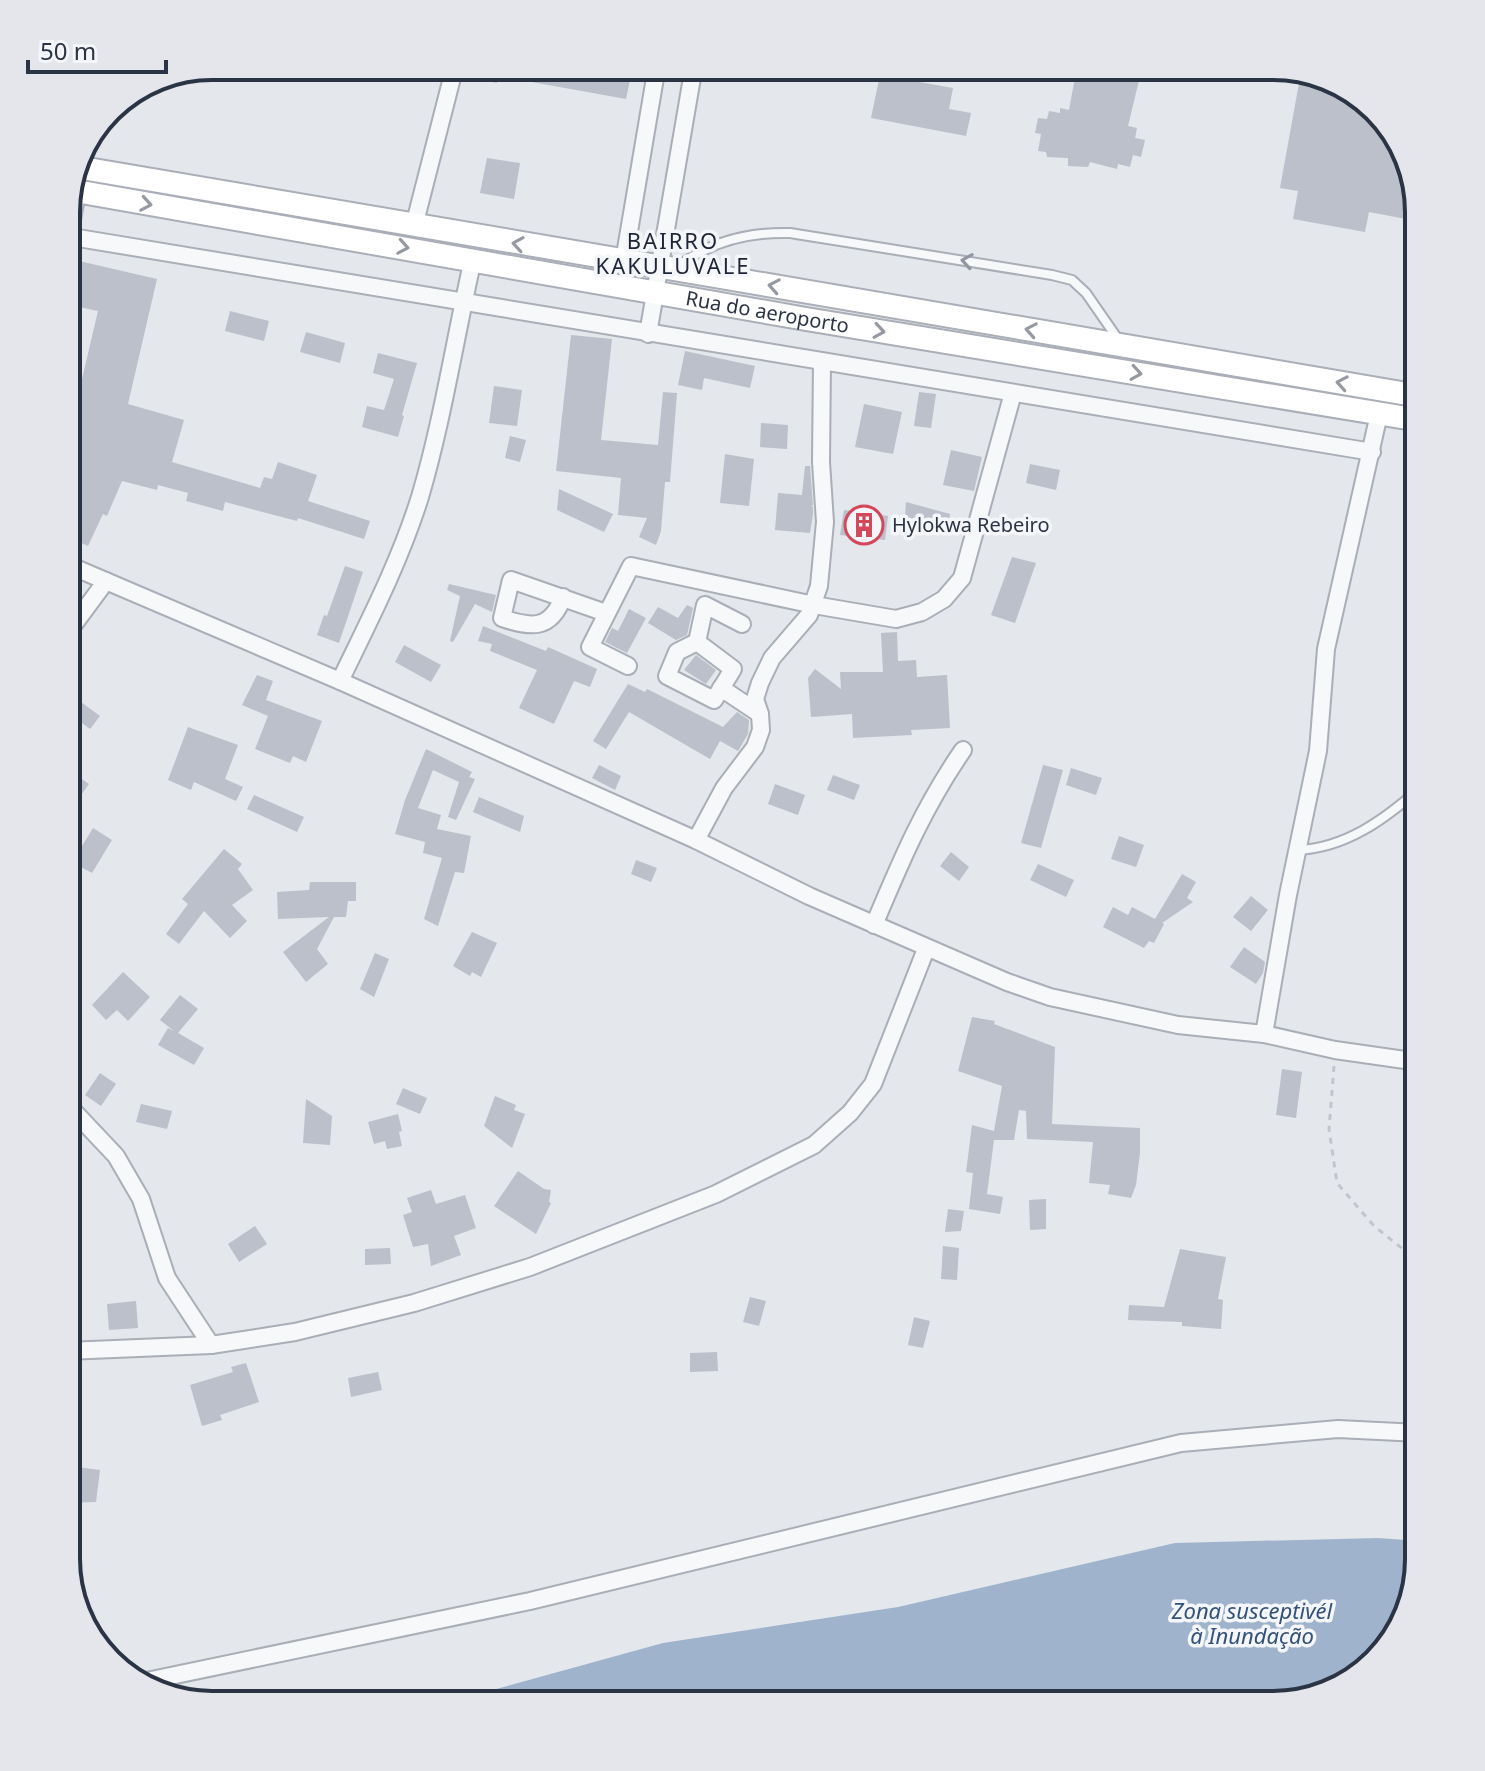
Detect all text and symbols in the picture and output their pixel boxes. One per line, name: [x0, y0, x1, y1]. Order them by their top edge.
scale bar: [28, 24, 166, 74]
text: 50 m: [40, 34, 96, 67]
one-way arrow: [140, 195, 153, 212]
district label: BAIRRO KAKULUVALE: [596, 225, 750, 280]
one-way arrow: [511, 236, 525, 253]
one-way arrow: [396, 238, 410, 255]
one-way arrow: [960, 254, 974, 271]
one-way arrow: [767, 279, 781, 296]
street label: Rua do aeroporto: [684, 284, 851, 339]
one-way arrow: [873, 322, 886, 339]
one-way arrow: [1024, 322, 1037, 339]
one-way arrow: [1129, 364, 1143, 381]
one-way arrow: [1335, 375, 1349, 392]
building icon: Hylokwa Rebeiro: [843, 504, 885, 546]
place label: Hylokwa Rebeiro: [892, 511, 1050, 538]
water label: Zona susceptivél à Inundação: [1171, 1595, 1334, 1650]

